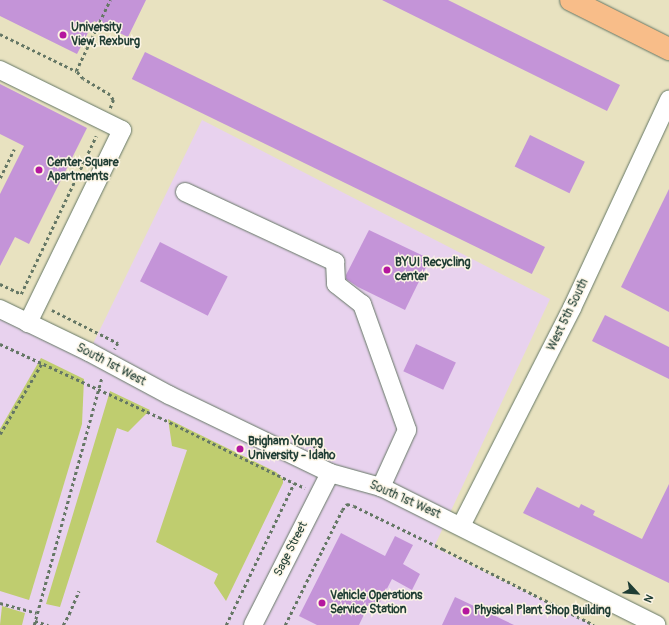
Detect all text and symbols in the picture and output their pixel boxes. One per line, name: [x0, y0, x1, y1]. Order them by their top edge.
place label: University View, Rexburg: [71, 21, 140, 49]
marker: University View, Rexburg: [58, 30, 68, 40]
place label: Center Square Apartments: [47, 156, 119, 184]
marker: Center Square Apartments: [34, 165, 44, 175]
place label: BYUI Recycling center: [395, 256, 471, 284]
marker: BYUI Recycling center: [382, 265, 392, 275]
street label: West 5th South: [544, 277, 592, 353]
street label: South 1st West: [74, 341, 148, 389]
place label: Brigham Young University - Idaho: [248, 435, 336, 463]
marker: Brigham Young University - Idaho: [235, 444, 245, 454]
street label: South 1st West: [367, 478, 443, 522]
street label: Sage Street: [271, 519, 311, 579]
north arrow: [617, 573, 657, 613]
place label: Vehicle Operations Service Station: [330, 589, 422, 617]
text: N: [641, 592, 656, 605]
marker: Vehicle Operations Service Station: [317, 598, 327, 608]
place label: Physical Plant Shop Building: [474, 604, 611, 618]
marker: Physical Plant Shop Building: [461, 606, 471, 616]

